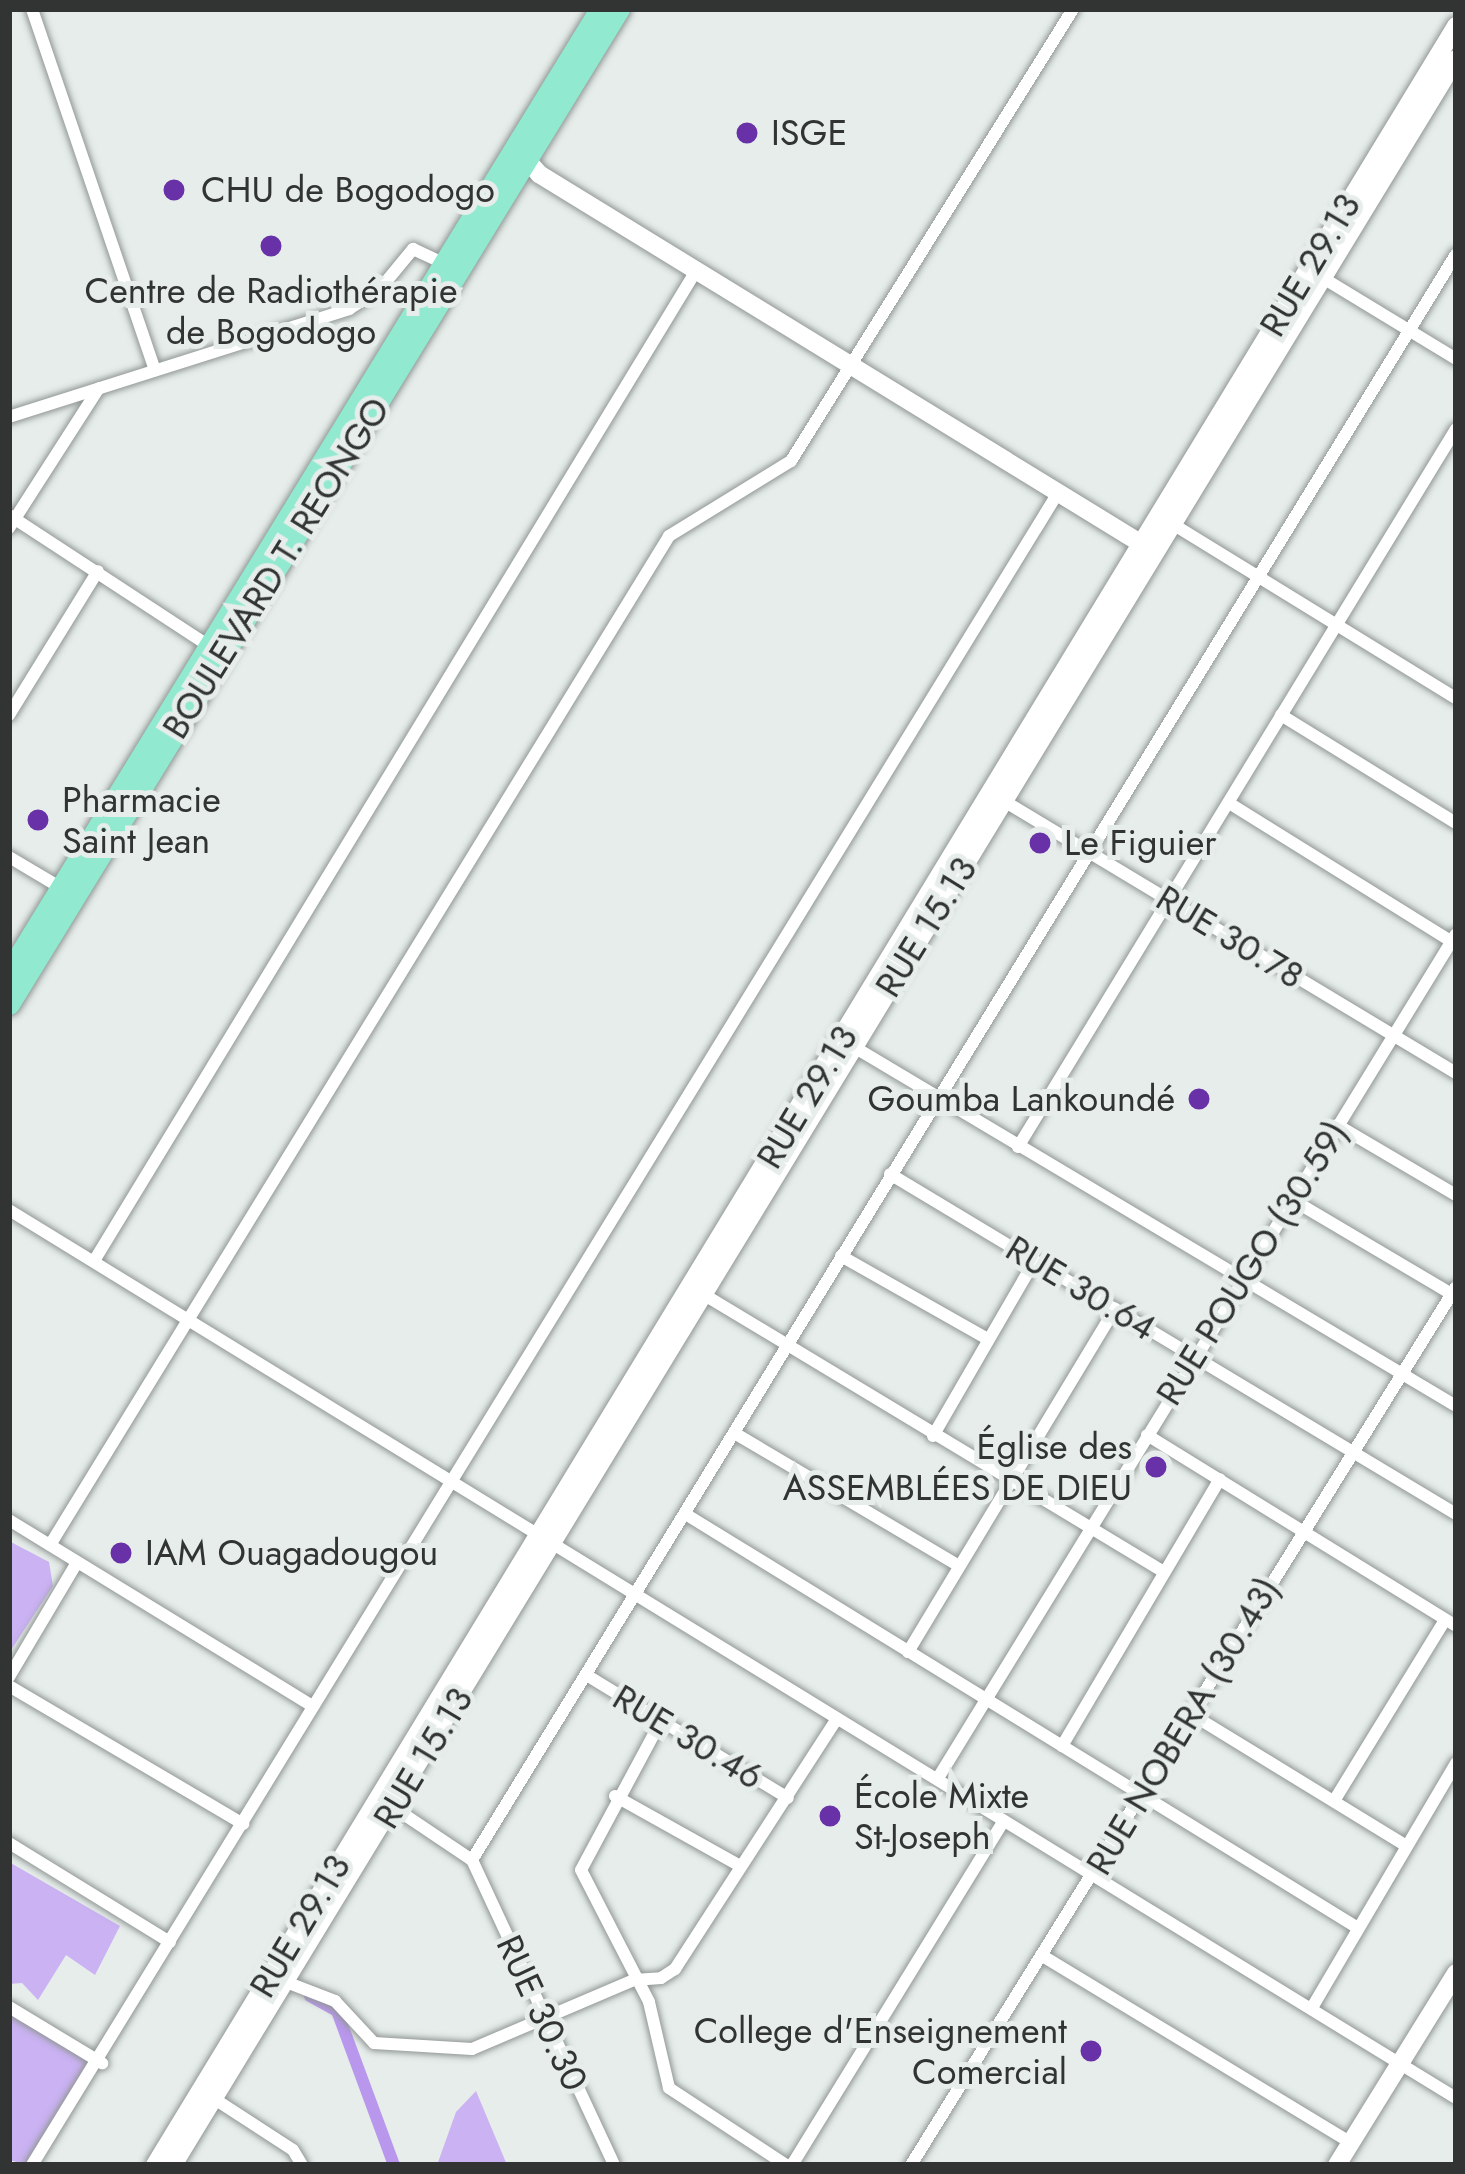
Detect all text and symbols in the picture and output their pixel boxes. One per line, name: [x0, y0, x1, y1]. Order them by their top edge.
place label: ISGE: [771, 111, 847, 155]
marker: ISGE: [734, 120, 760, 146]
place label: CHU de Bogodogo: [201, 168, 495, 212]
marker: CHU de Bogodogo: [158, 174, 190, 206]
street label: RUE 29.13: [1251, 186, 1369, 344]
marker: Centre de Radiothérapie de Bogodogo: [255, 230, 287, 262]
place label: Centre de Radiothérapie de Bogodogo: [85, 268, 457, 353]
street label: BOULEVARD T. REONGO: [153, 390, 399, 746]
place label: Pharmacie Saint Jean: [62, 777, 221, 862]
marker: Pharmacie Saint Jean: [25, 807, 51, 833]
place label: Le Figuier: [1064, 821, 1217, 865]
marker: Le Figuier: [1027, 830, 1053, 856]
street label: RUE 15.13: [866, 849, 986, 1005]
street label: RUE 30.78: [1149, 876, 1311, 998]
street label: RUE 29.13: [748, 1018, 866, 1176]
place label: Goumba Lankoundé: [868, 1077, 1175, 1121]
marker: Goumba Lankoundé: [1186, 1086, 1212, 1112]
street label: RUE POUGO (30.59): [1147, 1113, 1357, 1413]
street label: RUE 30.64: [998, 1226, 1164, 1350]
place label: Église des ASSEMBLÉES DE DIEU: [783, 1424, 1132, 1509]
marker: Église des ASSEMBLÉES DE DIEU: [1143, 1454, 1169, 1480]
place label: IAM Ouagadougou: [145, 1531, 438, 1575]
marker: IAM Ouagadougou: [108, 1540, 134, 1566]
street label: RUE NOBERA (30.43): [1077, 1569, 1289, 1883]
street label: RUE 30.46: [605, 1675, 771, 1799]
street label: RUE 15.13: [364, 1680, 482, 1836]
place label: École Mixte St-Joseph: [854, 1773, 1029, 1858]
marker: École Mixte St-Joseph: [817, 1803, 843, 1829]
street label: RUE 29.13: [241, 1847, 359, 2005]
street label: RUE 30.30: [487, 1928, 597, 2098]
place label: College d'Enseignement Comercial: [694, 2008, 1067, 2093]
marker: College d'Enseignement Comercial: [1078, 2038, 1104, 2064]

